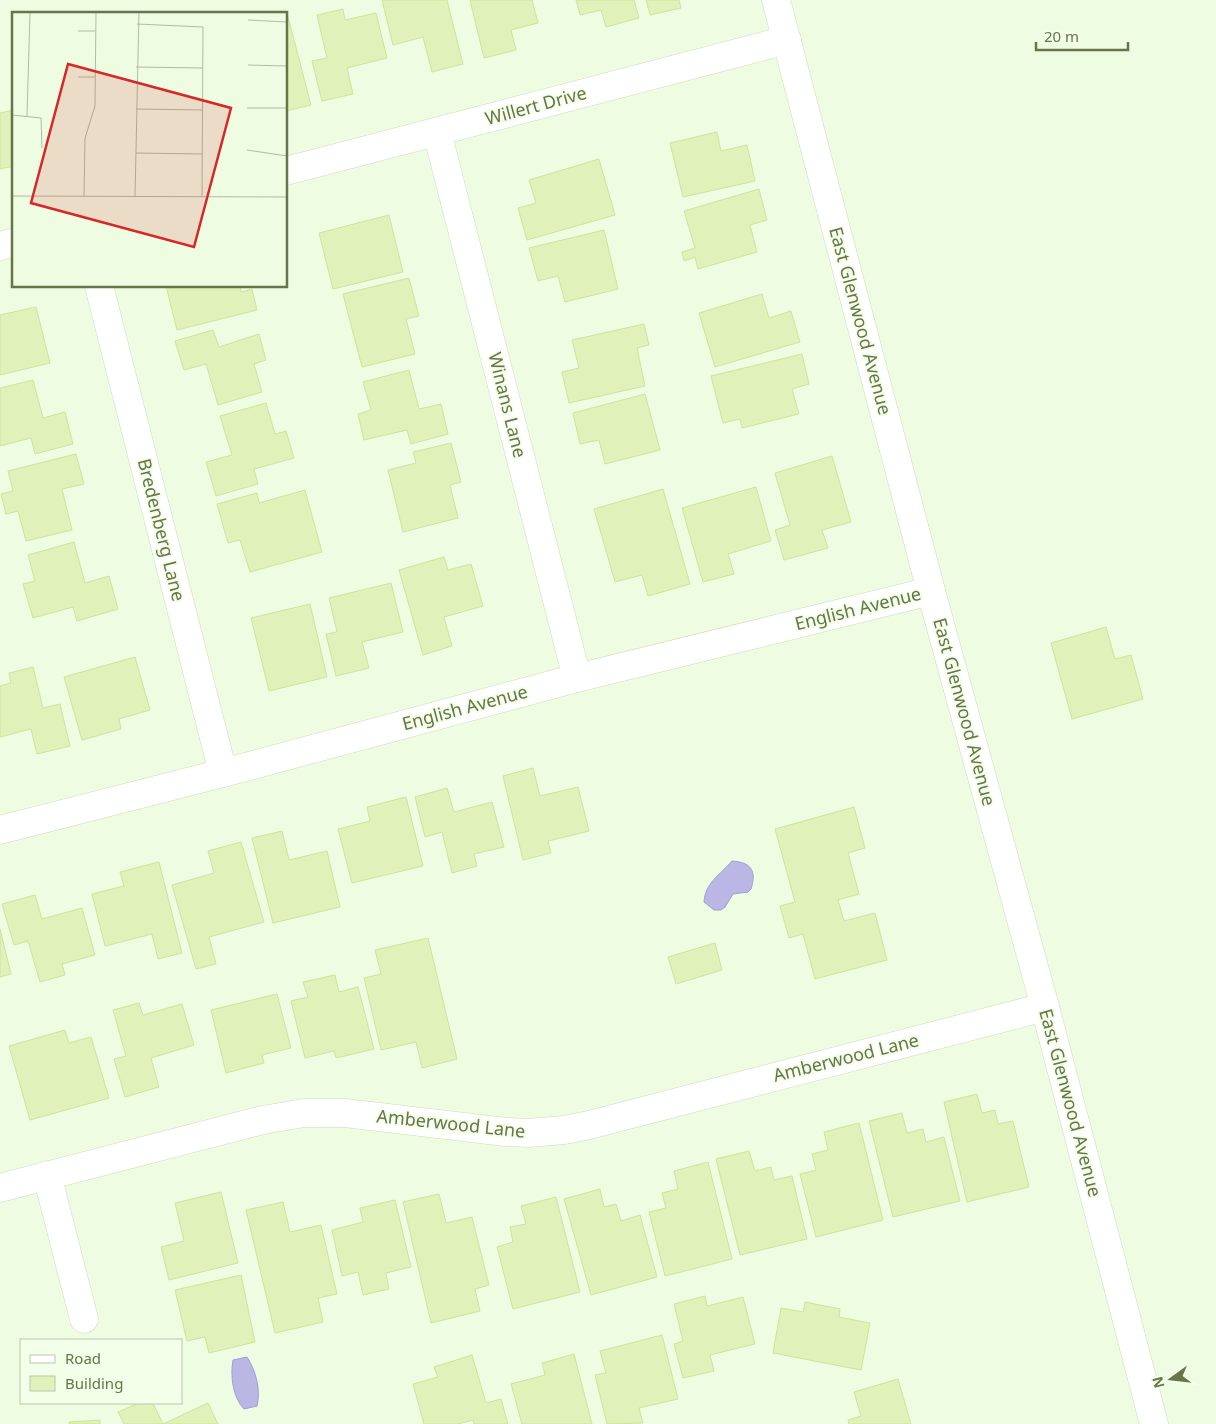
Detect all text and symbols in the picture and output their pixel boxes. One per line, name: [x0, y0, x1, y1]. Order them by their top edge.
inset map: [12, 12, 288, 288]
scale bar: [1036, 20, 1128, 52]
text: 20 m: [1044, 26, 1079, 46]
street label: Willert Drive: [482, 80, 589, 130]
street label: East Glenwood Avenue: [824, 224, 898, 417]
street label: Winans Lane: [483, 350, 533, 460]
street label: Bredenberg Lane: [133, 456, 191, 604]
street label: English Avenue: [792, 581, 923, 635]
street label: East Glenwood Avenue: [928, 615, 1002, 808]
street label: English Avenue: [399, 679, 530, 735]
street label: East Glenwood Avenue: [1034, 1006, 1108, 1199]
street label: Amberwood Lane: [770, 1027, 921, 1087]
street label: Amberwood Lane: [376, 1103, 527, 1143]
legend: [20, 1339, 182, 1404]
text: Road: [65, 1348, 101, 1368]
north arrow: [1146, 1354, 1196, 1404]
text: Building: [65, 1373, 123, 1393]
text: N: [1147, 1375, 1169, 1390]

